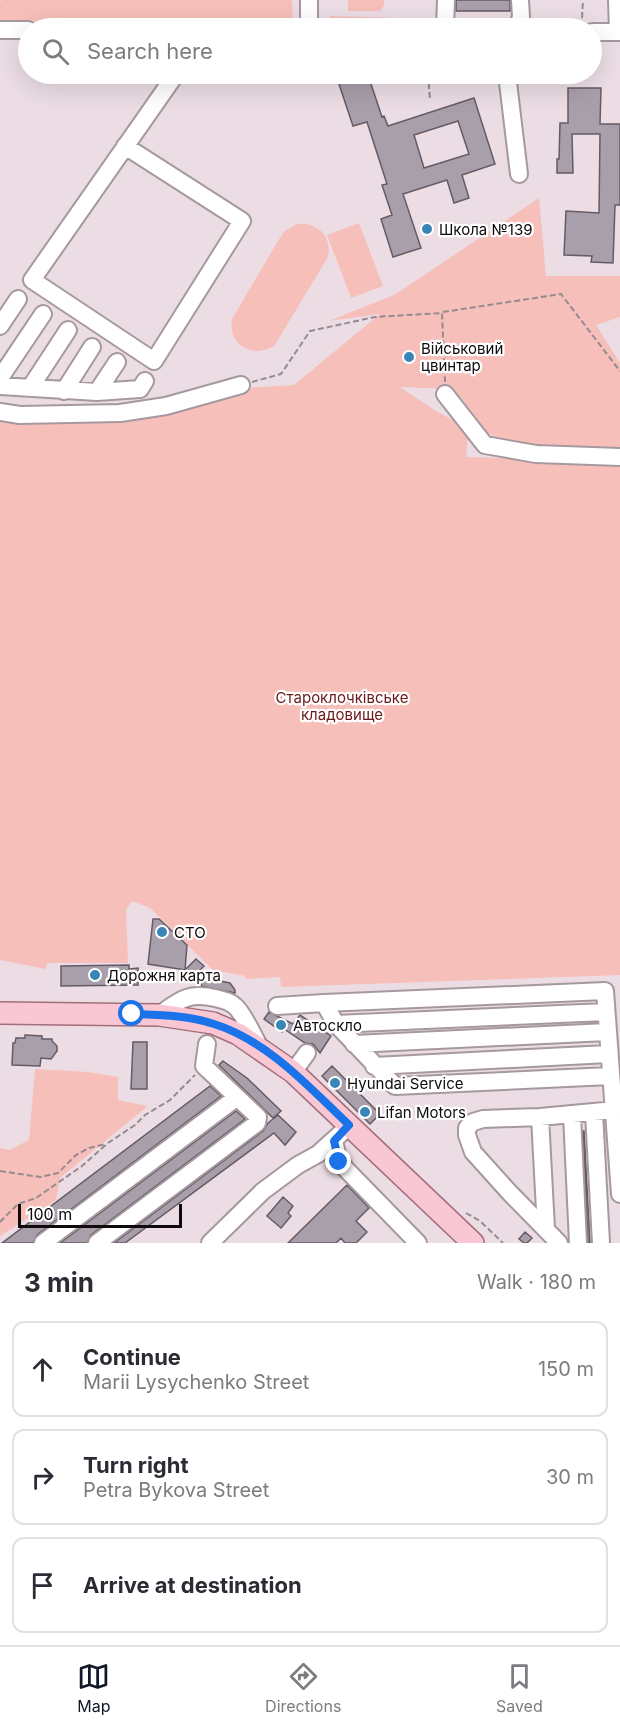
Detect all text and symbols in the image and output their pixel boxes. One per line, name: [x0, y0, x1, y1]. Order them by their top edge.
search box: [18, 18, 602, 84]
icon: search: [39, 35, 72, 68]
text: Search here: [87, 38, 213, 64]
place label: Школа №139: [439, 220, 532, 239]
marker: Школа №139: [420, 222, 434, 236]
place label: Військовий цвинтар: [421, 339, 503, 375]
marker: Військовий цвинтар: [402, 350, 416, 364]
park label: Староклочківське кладовище: [276, 688, 408, 724]
place label: СТО: [174, 923, 206, 942]
marker: СТО: [155, 925, 169, 939]
place label: Дорожня карта: [107, 966, 221, 985]
marker: Дорожня карта: [88, 968, 102, 982]
route start: [118, 1000, 144, 1026]
place label: Автоскло: [293, 1016, 362, 1035]
marker: Автоскло: [274, 1018, 288, 1032]
place label: Hyundai Service: [347, 1074, 463, 1093]
marker: Hyundai Service: [328, 1076, 342, 1090]
place label: Lifan Motors: [377, 1103, 466, 1122]
marker: Lifan Motors: [358, 1105, 372, 1119]
route end: [325, 1148, 351, 1174]
scale bar: [18, 1201, 182, 1228]
text: 100 m: [27, 1204, 72, 1224]
text: 3 min: [24, 1267, 94, 1298]
text: Walk · 180 m: [477, 1270, 596, 1294]
text: Continue: [83, 1344, 181, 1370]
icon: ahead: [26, 1353, 59, 1386]
text: 150 m: [538, 1357, 594, 1381]
text: Marii Lysychenko Street: [83, 1370, 309, 1394]
text: Turn right: [83, 1452, 189, 1478]
icon: right: [26, 1461, 59, 1494]
text: 30 m: [546, 1465, 594, 1489]
text: Petra Bykova Street: [83, 1478, 269, 1502]
icon: arrive: [26, 1569, 59, 1602]
text: Arrive at destination: [83, 1572, 302, 1598]
tab: Map: [77, 1660, 111, 1716]
tab: Directions: [265, 1660, 341, 1716]
tab: Saved: [496, 1660, 543, 1716]

